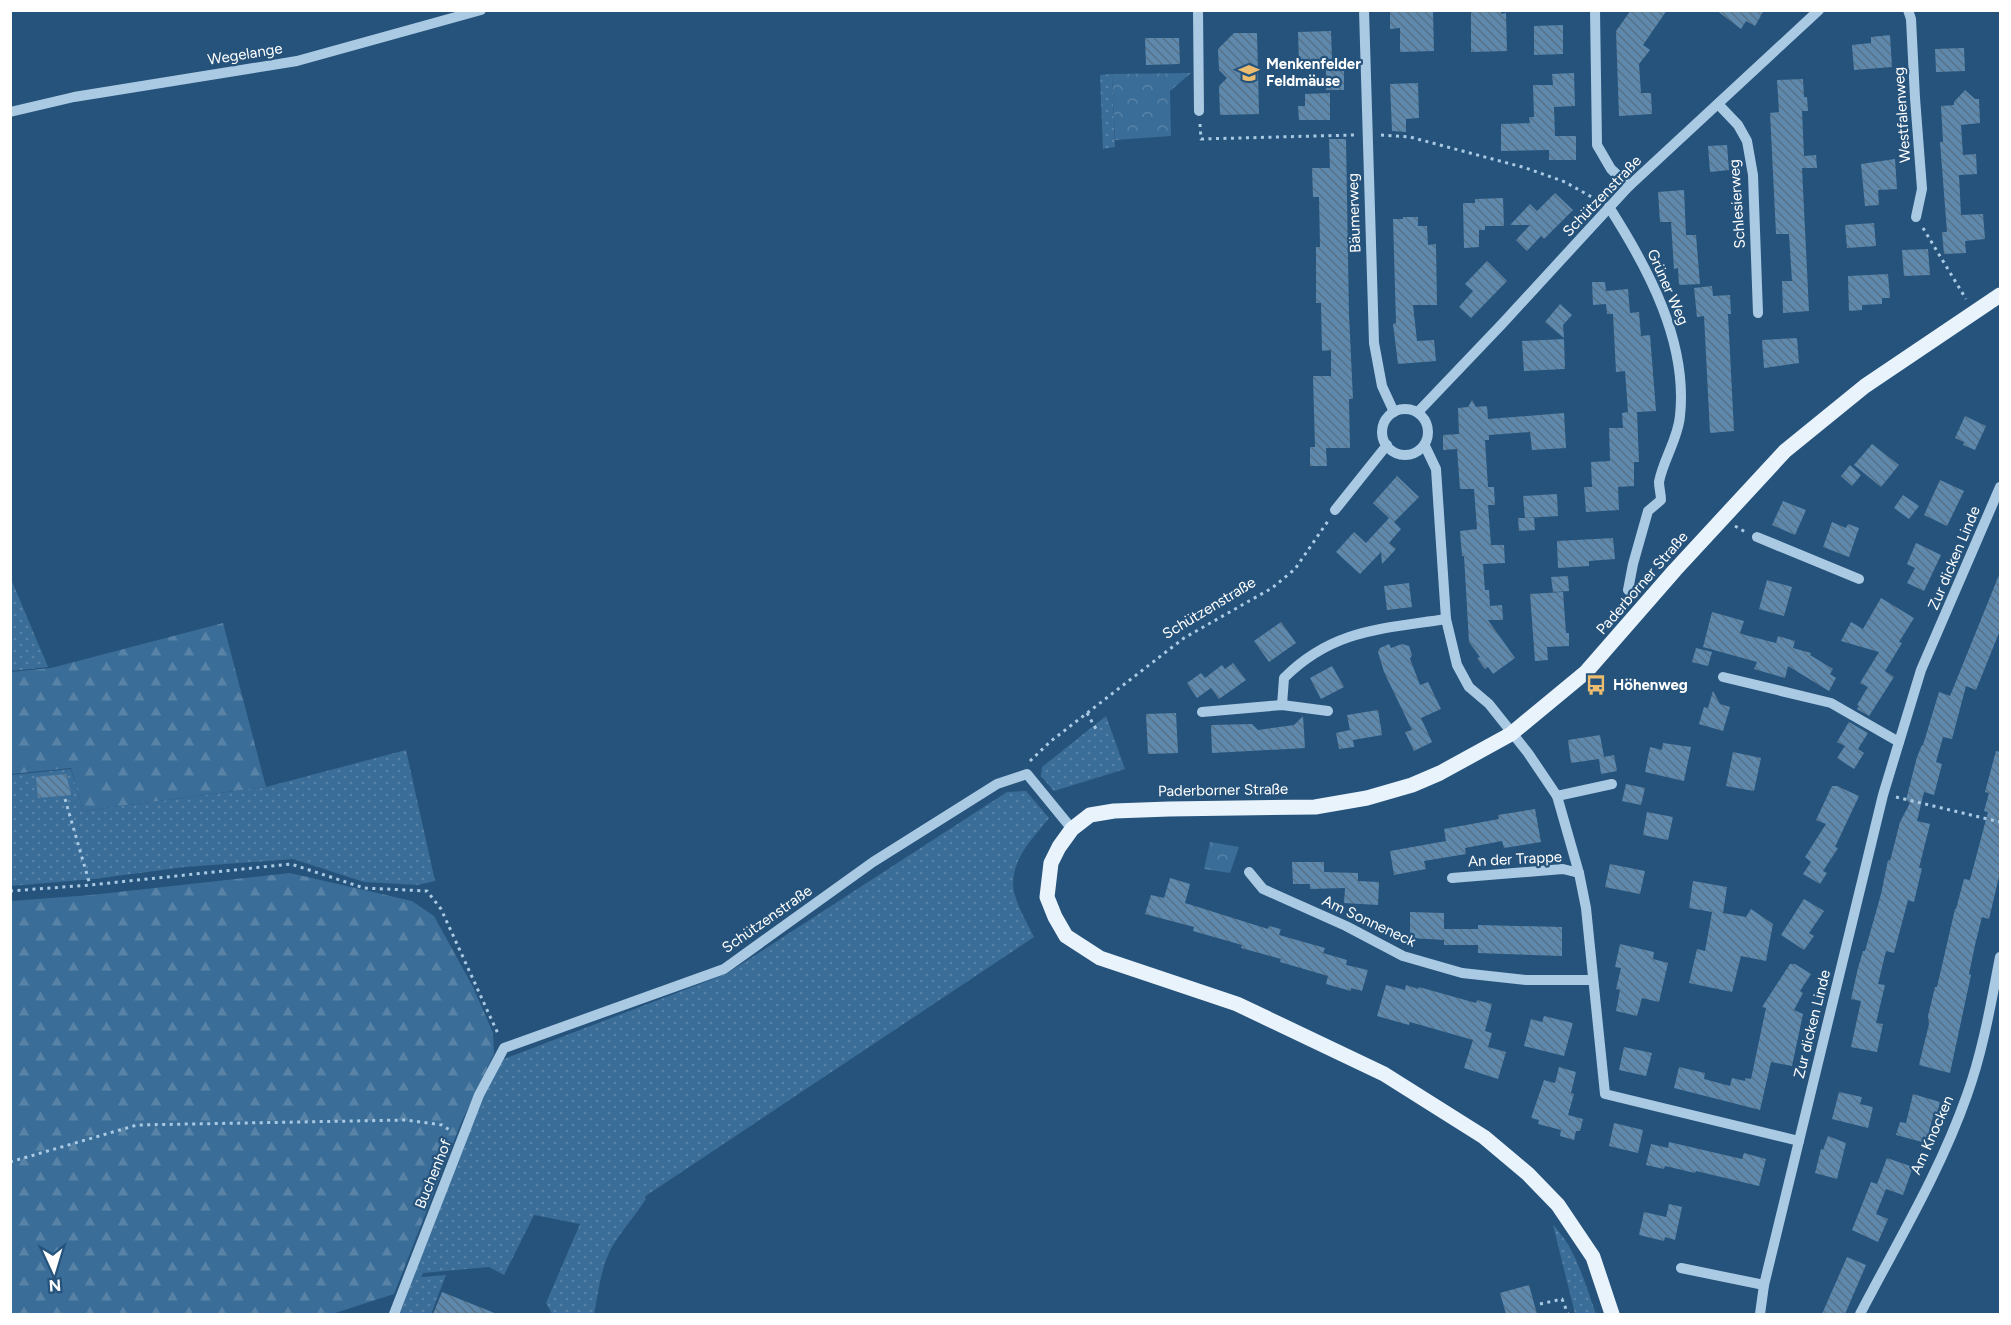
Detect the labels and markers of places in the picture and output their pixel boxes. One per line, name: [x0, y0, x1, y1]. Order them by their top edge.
place label: Menkenfelder Feldmäuse: [1266, 55, 1361, 90]
school or university icon: Menkenfelder Feldmäuse: [1237, 61, 1261, 85]
bus stop icon: Höhenweg: [1584, 673, 1608, 697]
place label: Höhenweg: [1613, 676, 1688, 694]

